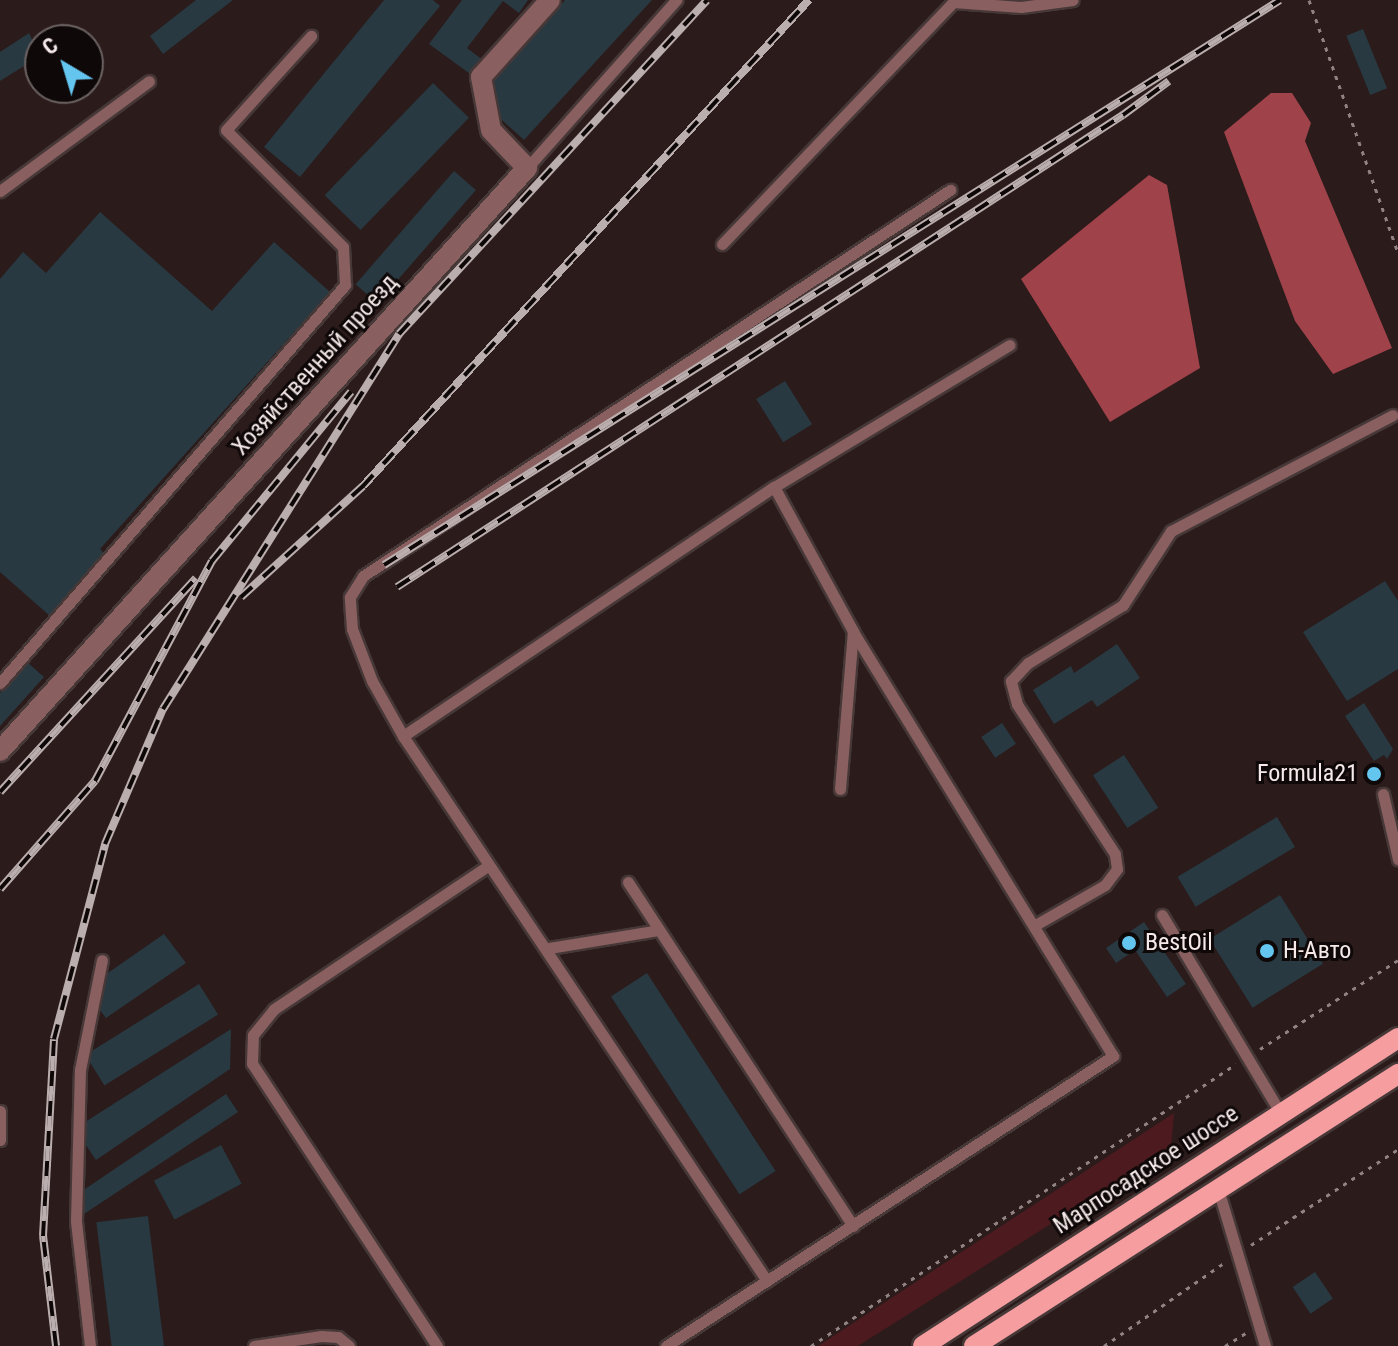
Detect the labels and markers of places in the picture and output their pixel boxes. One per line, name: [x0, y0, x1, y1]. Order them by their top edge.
place label: Formula21: [1257, 760, 1358, 788]
marker: Formula21: [1365, 765, 1383, 783]
place label: BestOil: [1145, 929, 1213, 957]
marker: BestOil: [1120, 934, 1138, 952]
place label: Н-Авто: [1283, 937, 1351, 965]
marker: Н-Авто: [1258, 942, 1276, 960]

